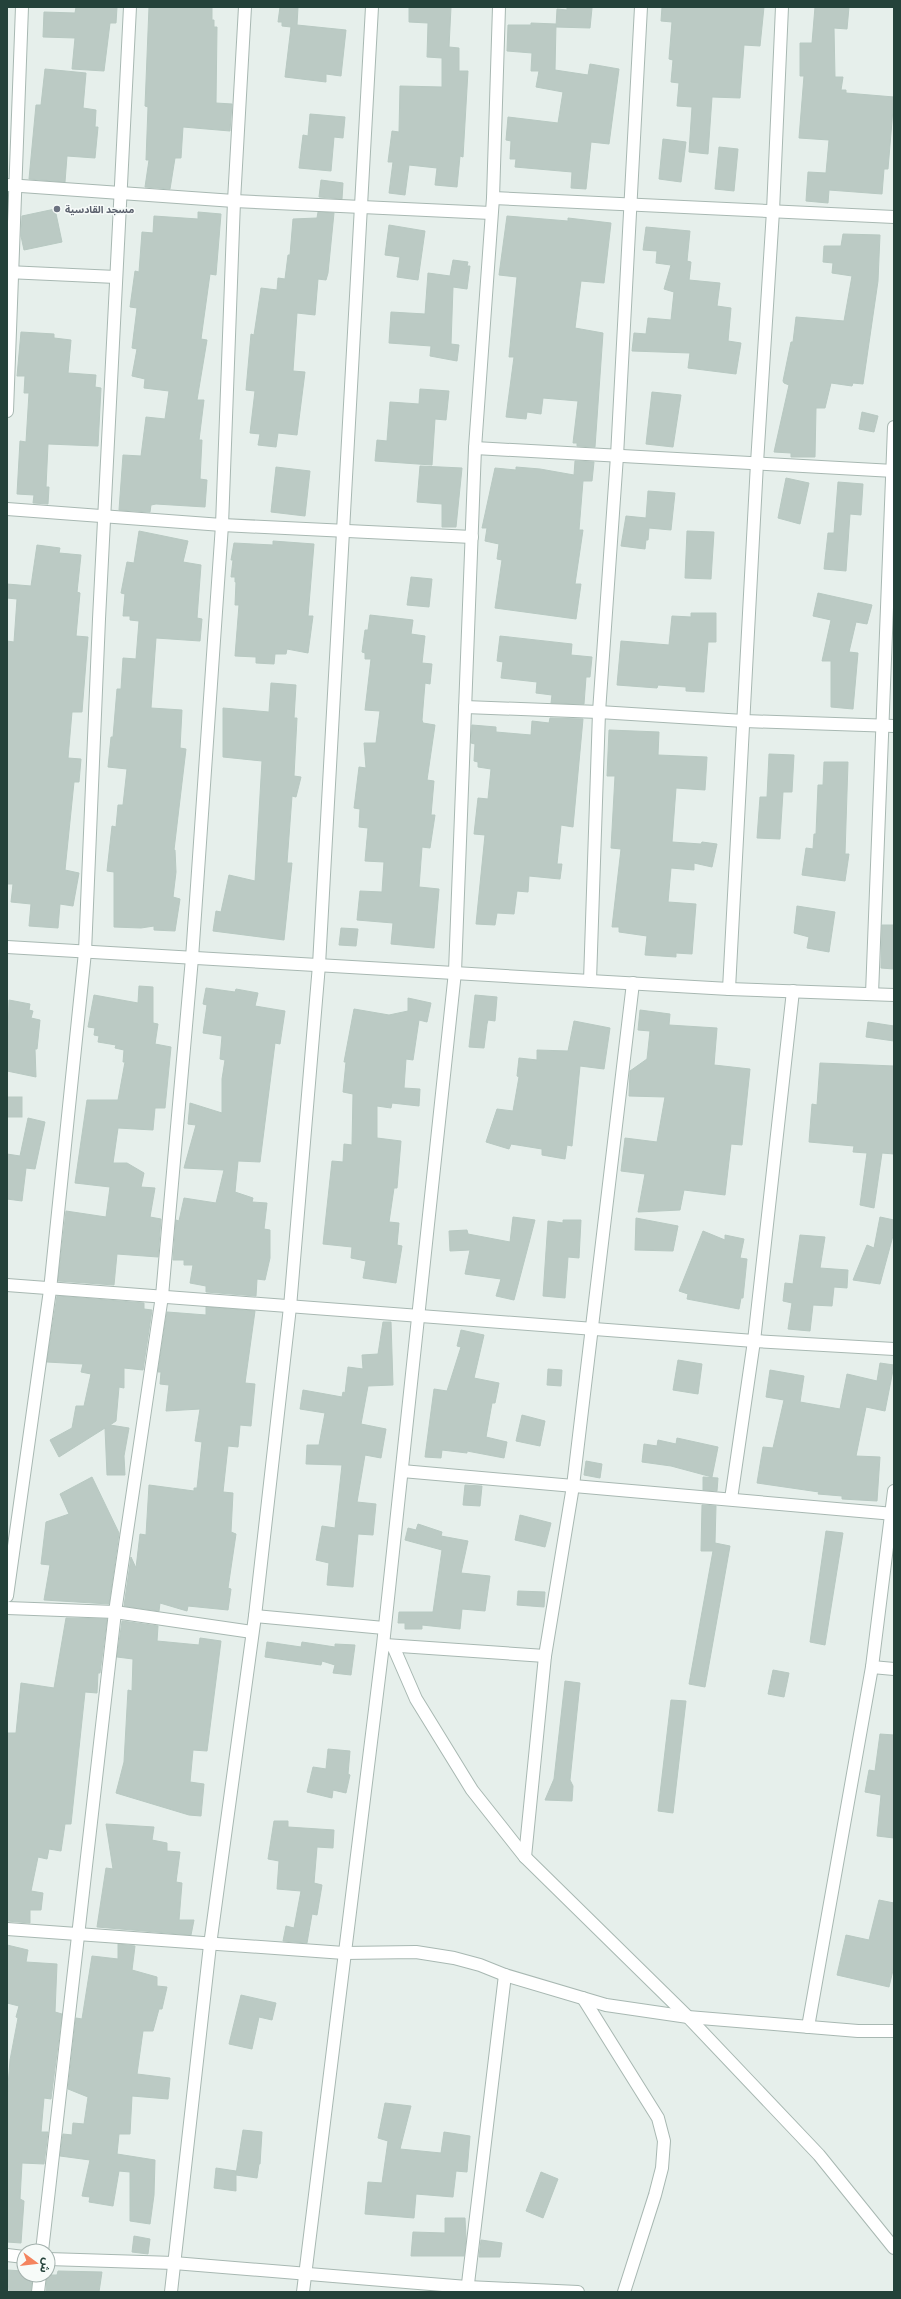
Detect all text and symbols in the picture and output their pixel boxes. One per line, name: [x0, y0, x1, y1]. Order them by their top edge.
place label: مسجد القادسية: [65, 202, 135, 216]
marker: مسجد القادسية: [52, 204, 62, 214]
north arrow: [16, 2243, 56, 2283]
text: ش: [37, 2256, 55, 2275]

